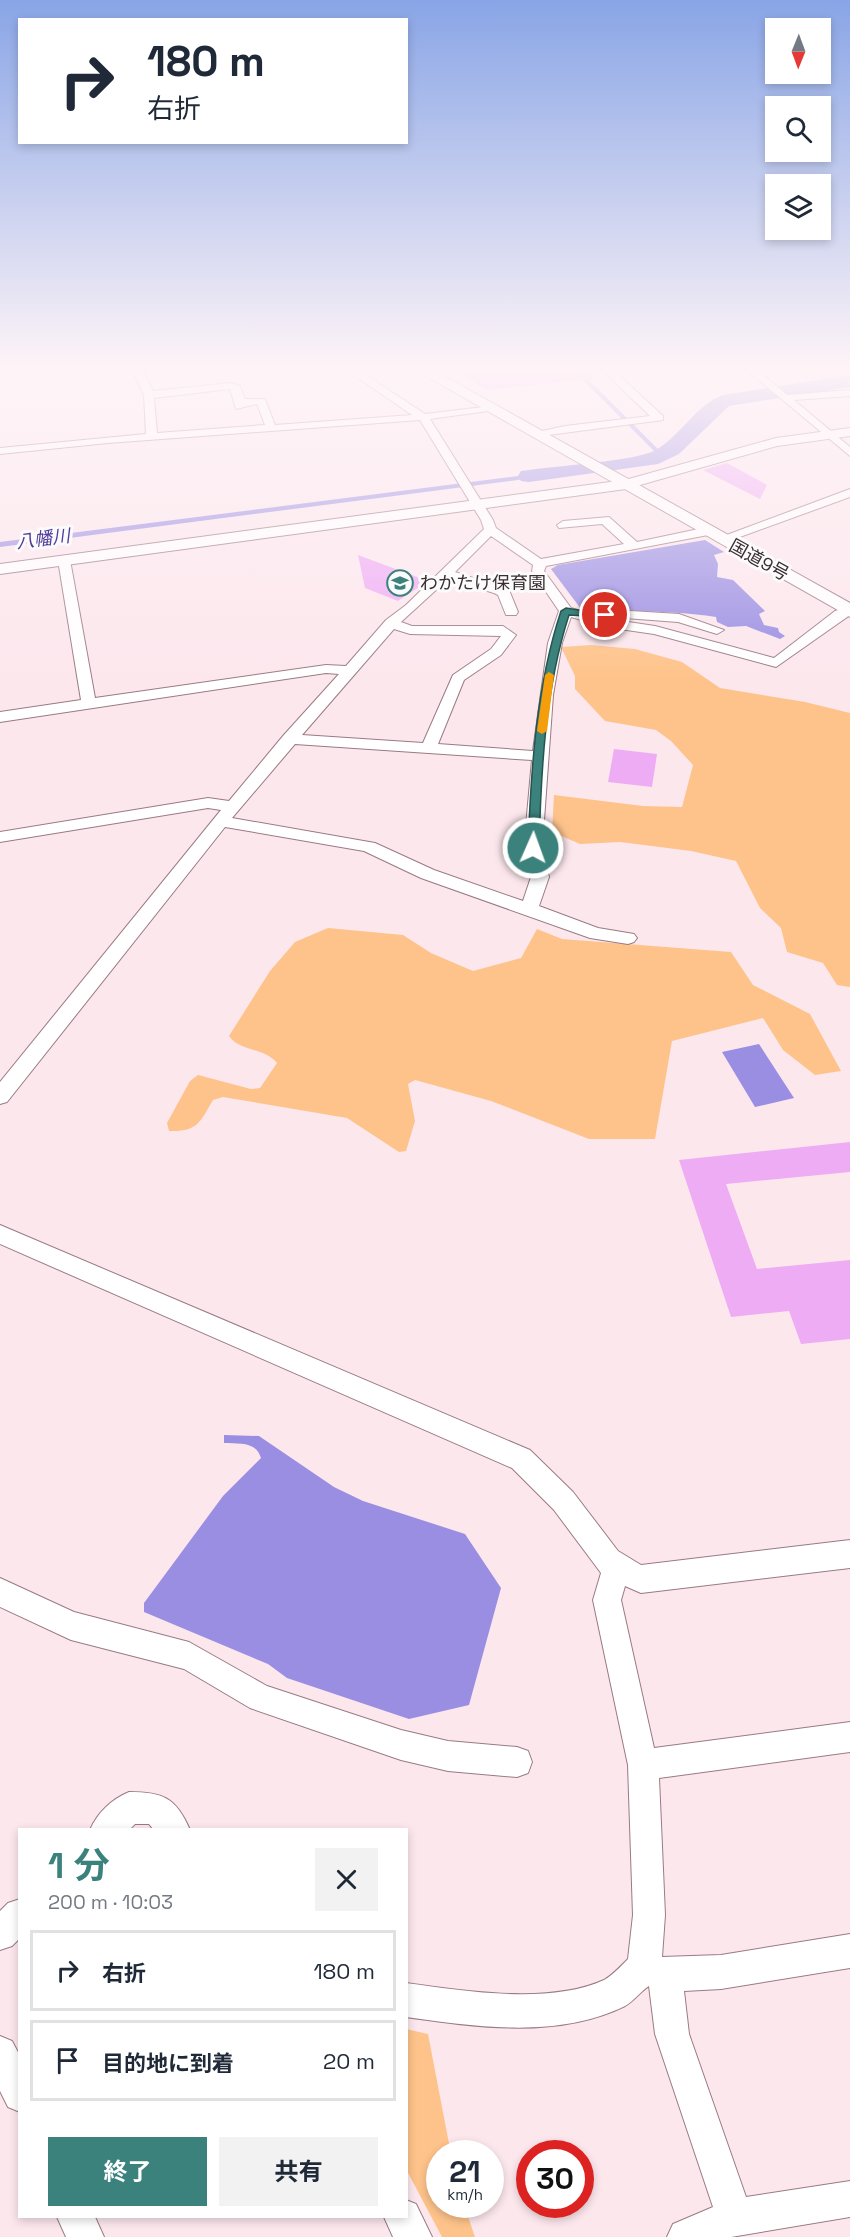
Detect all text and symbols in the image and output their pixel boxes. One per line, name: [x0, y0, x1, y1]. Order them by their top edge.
north arrow: [765, 18, 831, 84]
map controls: [765, 18, 831, 240]
text: 180 m: [147, 35, 265, 88]
icon: right: [48, 42, 126, 120]
text: 右折: [147, 91, 201, 126]
button: search: [765, 96, 831, 162]
button: layers: [765, 174, 831, 240]
water label: 八幡川: [15, 524, 73, 553]
street label: 国道9号: [725, 534, 793, 585]
school or university icon: わかたけ保育園: [385, 568, 415, 598]
place label: わかたけ保育園: [420, 571, 546, 594]
pin: [579, 589, 630, 640]
icon: arrive: [588, 598, 621, 631]
position arrow: [501, 816, 565, 880]
text: 1 分: [48, 1843, 109, 1889]
button: close: [315, 1848, 378, 1911]
text: 200 m · 10:03: [48, 1889, 173, 1915]
icon: right: [51, 1954, 84, 1987]
text: 180 m: [313, 1957, 375, 1985]
text: 右折: [102, 1959, 146, 1987]
icon: arrive: [51, 2044, 84, 2077]
text: 20 m: [323, 2047, 375, 2075]
text: 目的地に到着: [102, 2049, 234, 2077]
button: 終了: [48, 2137, 207, 2206]
button: 共有: [219, 2137, 378, 2206]
speed limit sign: 30: [516, 2140, 594, 2218]
text: 21: [449, 2152, 481, 2191]
text: km/h: [447, 2185, 483, 2204]

